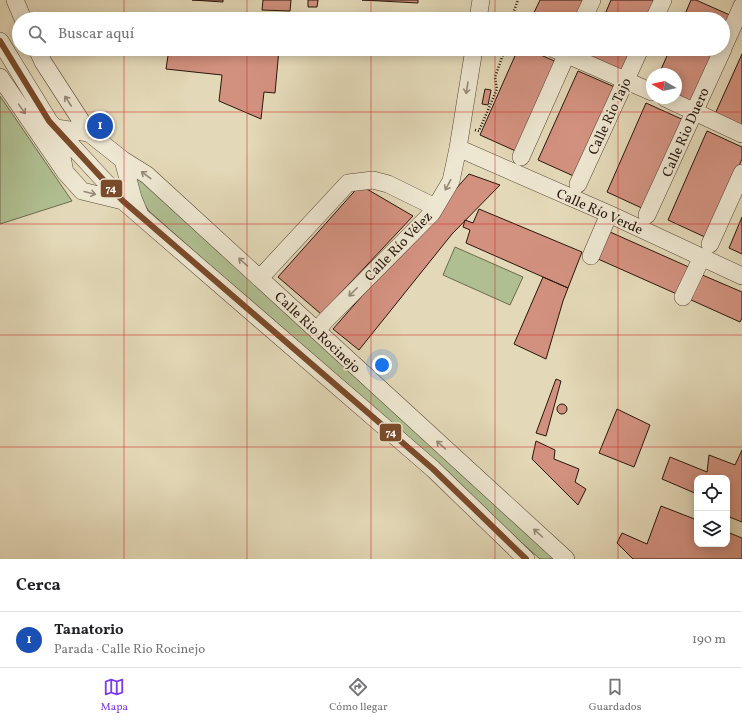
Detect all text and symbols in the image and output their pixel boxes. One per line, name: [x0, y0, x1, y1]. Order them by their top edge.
search box: [12, 12, 730, 56]
icon: search: [26, 23, 48, 45]
text: Buscar aquí: [58, 24, 134, 45]
north arrow: [646, 68, 682, 104]
street label: Calle Rio Tajo: [584, 75, 637, 158]
one-way arrow: [463, 81, 471, 94]
street label: Calle Rio Duero: [658, 85, 715, 180]
one-way arrow: [64, 95, 72, 106]
one-way arrow: [18, 103, 26, 114]
pin: 1: [87, 111, 113, 141]
one-way arrow: [141, 171, 152, 179]
line badge: 74: [100, 179, 123, 198]
one-way arrow: [444, 179, 451, 191]
text: 74: [105, 182, 117, 197]
street label: Calle Río Verde: [553, 185, 646, 240]
one-way arrow: [83, 189, 96, 197]
street label: Calle Río Vélez: [361, 208, 437, 286]
one-way arrow: [237, 258, 248, 267]
one-way arrow: [348, 287, 358, 297]
street label: Calle Rio Rocinejo: [270, 288, 364, 378]
your location: [372, 355, 392, 375]
line badge: 74: [379, 423, 402, 442]
text: 74: [385, 426, 397, 441]
one-way arrow: [437, 441, 447, 450]
map controls: [694, 475, 730, 547]
button: locate: [694, 475, 730, 511]
button: layers: [694, 511, 730, 547]
one-way arrow: [532, 528, 543, 537]
text: Cerca: [16, 574, 61, 597]
text: Tanatorio: [54, 620, 124, 641]
text: 1: [26, 631, 32, 649]
text: 190 m: [692, 631, 726, 649]
text: Parada · Calle Rio Rocinejo: [54, 641, 205, 659]
tab: Mapa: [101, 676, 128, 715]
tab: Cómo llegar: [329, 676, 388, 715]
tab: Guardados: [589, 676, 641, 715]

